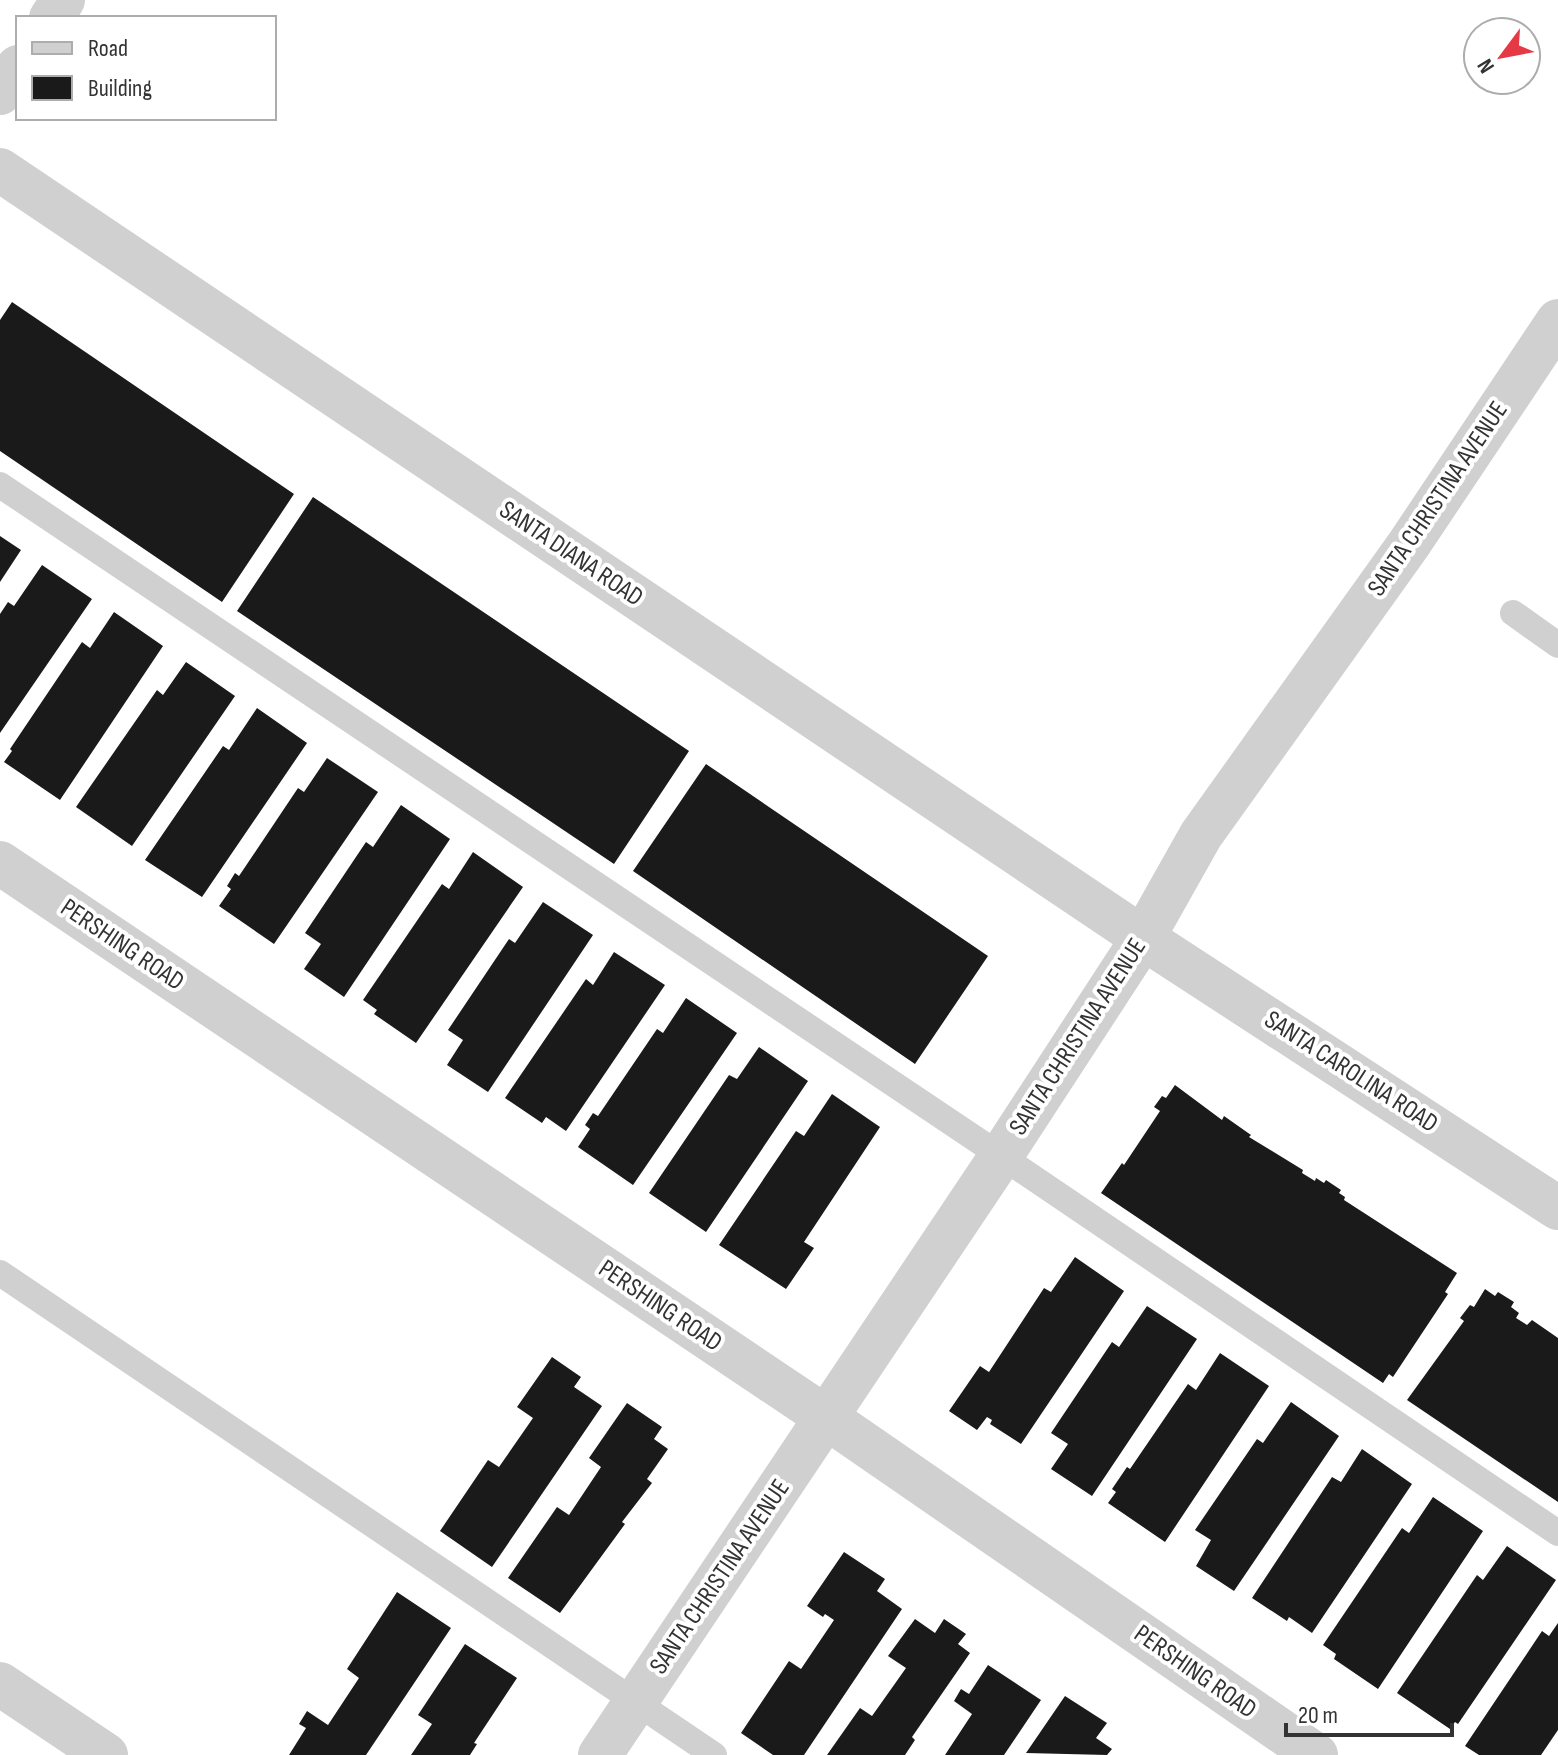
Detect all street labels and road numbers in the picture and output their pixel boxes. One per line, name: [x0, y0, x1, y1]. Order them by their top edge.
street label: SANTA CHRISTINA AVENUE: [1361, 396, 1515, 602]
street label: SANTA DIANA ROAD: [493, 495, 649, 613]
street label: PERSHING ROAD: [54, 892, 190, 998]
street label: SANTA CHRISTINA AVENUE: [1003, 933, 1153, 1141]
street label: SANTA CAROLINA ROAD: [1258, 1004, 1444, 1140]
street label: PERSHING ROAD: [592, 1253, 728, 1359]
street label: SANTA CHRISTINA AVENUE: [643, 1474, 797, 1680]
street label: PERSHING ROAD: [1128, 1619, 1262, 1725]

